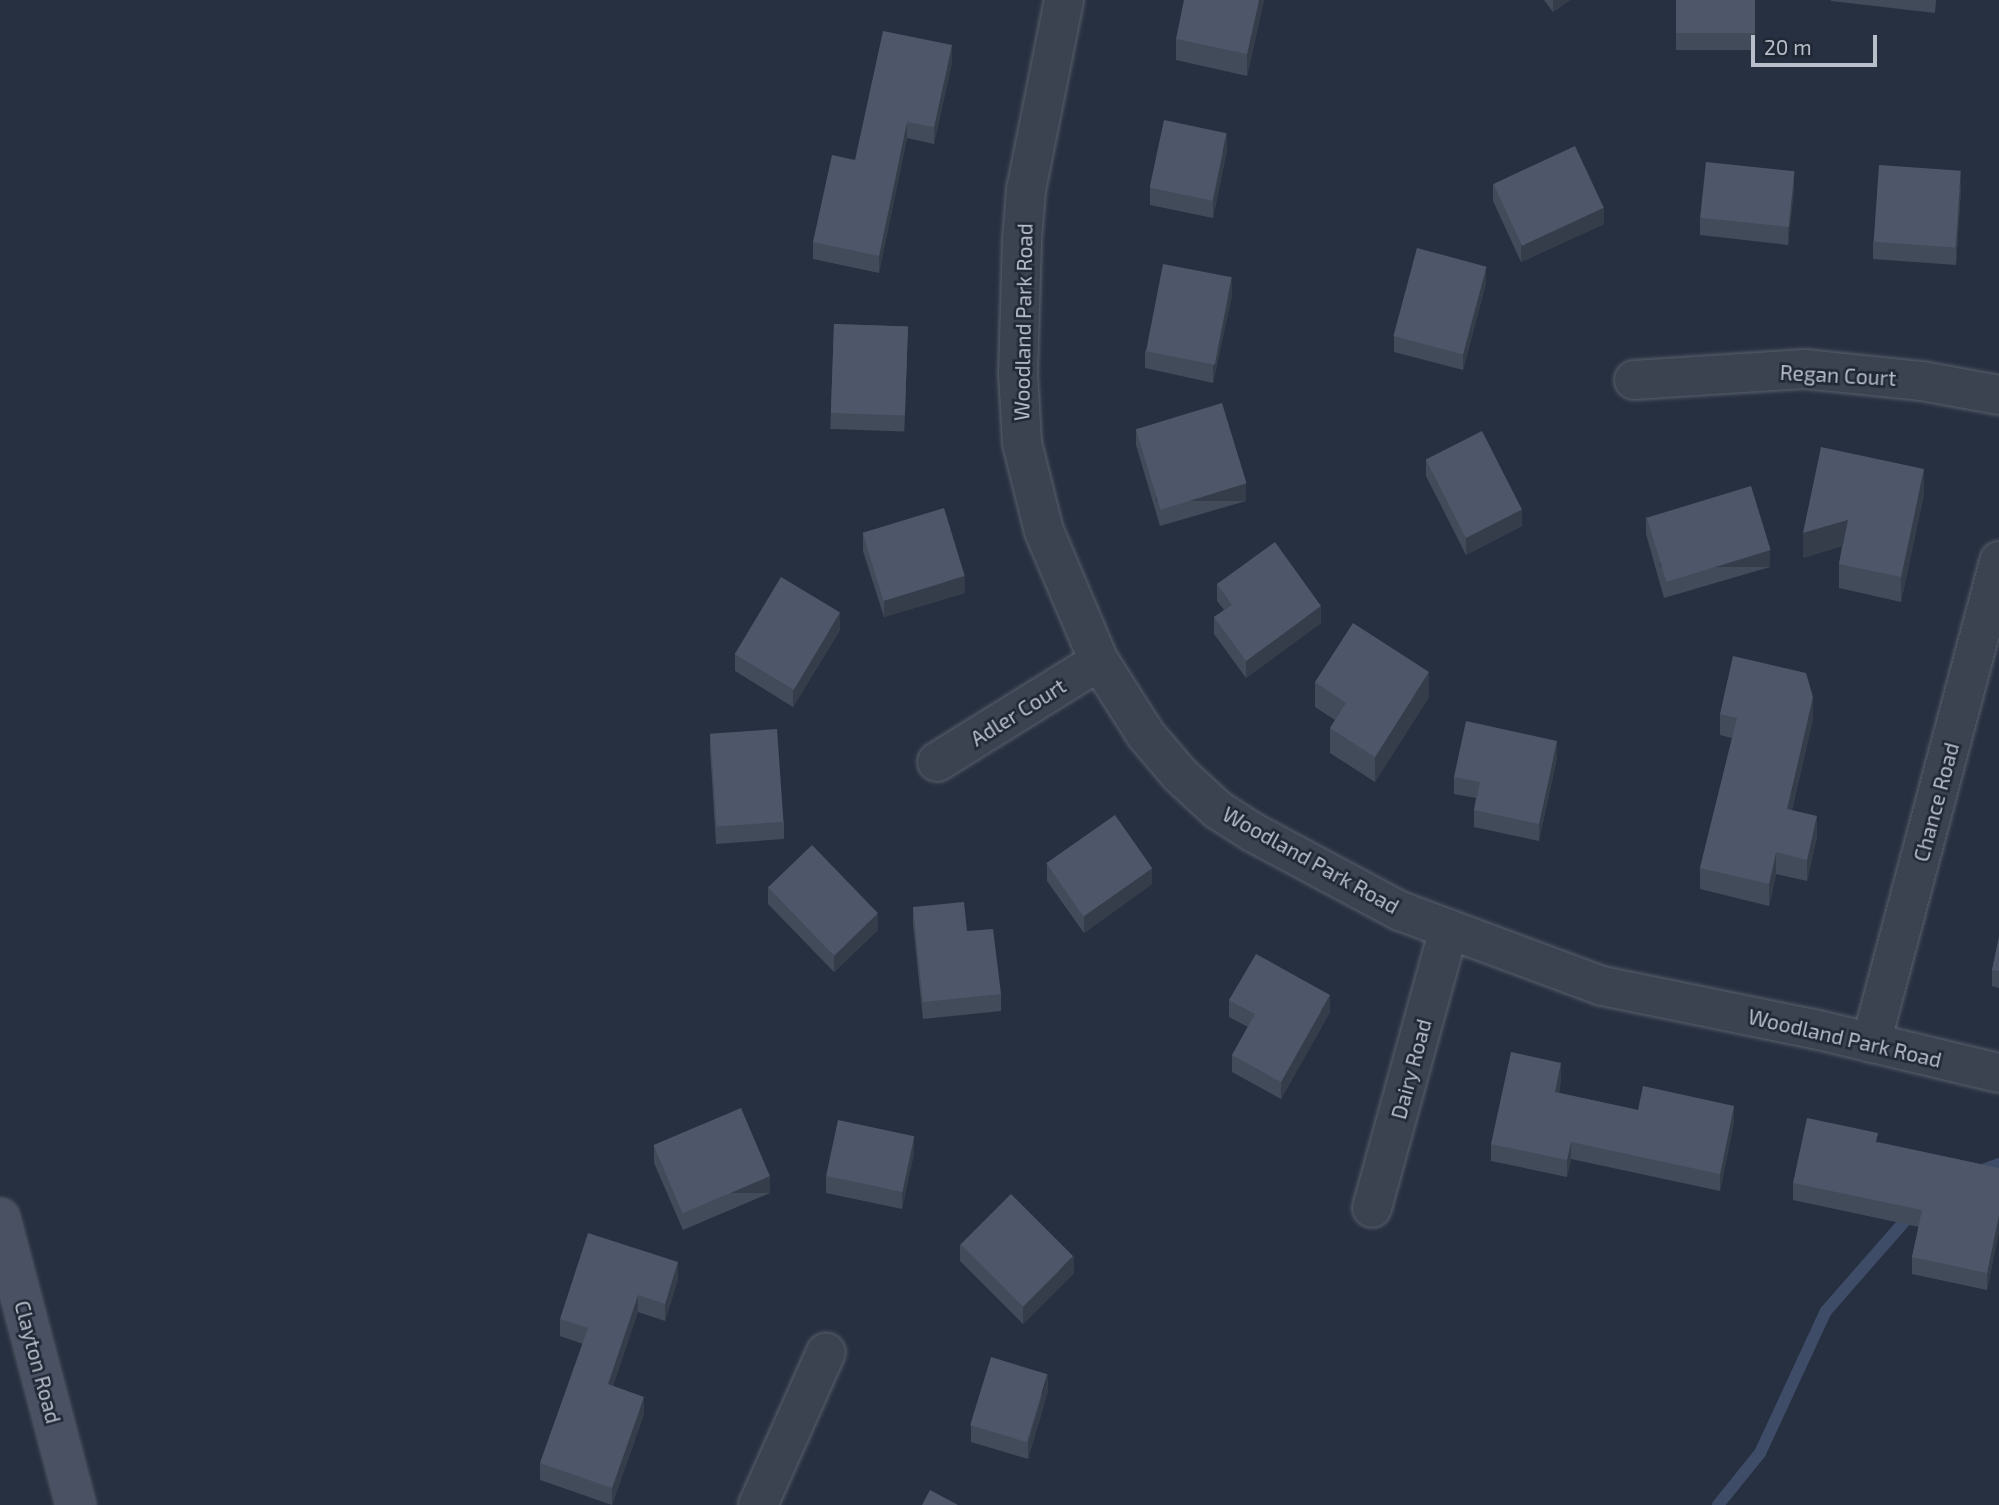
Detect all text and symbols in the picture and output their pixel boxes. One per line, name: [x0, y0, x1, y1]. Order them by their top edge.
scale bar: [1754, 21, 1880, 65]
text: 20 m: [1764, 34, 1812, 59]
street label: Woodland Park Road: [1009, 223, 1037, 421]
street label: Regan Court: [1779, 359, 1897, 391]
street label: Adler Court: [966, 673, 1070, 751]
street label: Chance Road: [1908, 740, 1964, 864]
street label: Woodland Park Road: [1218, 801, 1404, 919]
street label: Woodland Park Road: [1746, 1003, 1944, 1073]
street label: Dairy Road: [1385, 1016, 1437, 1122]
street label: Clayton Road: [10, 1298, 66, 1426]

